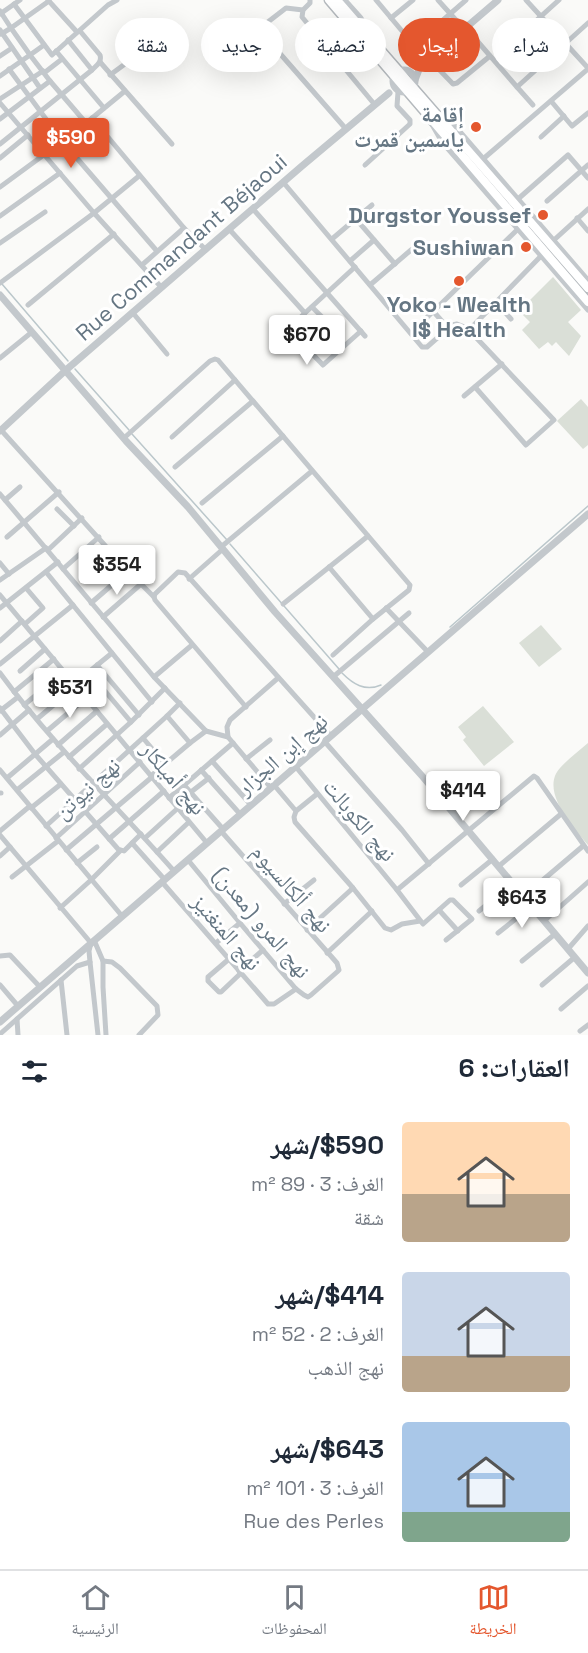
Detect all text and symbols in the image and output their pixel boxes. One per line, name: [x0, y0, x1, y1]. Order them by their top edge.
chip: شقة: [115, 18, 189, 72]
chip: جديد: [201, 18, 283, 72]
chip: تصفية: [295, 18, 386, 72]
chip: إيجار: [398, 18, 480, 72]
chip: شراء: [492, 18, 570, 72]
place label: إقامة ياسمين قمرت: [354, 100, 464, 153]
pin: $590: [35, 118, 107, 169]
marker: إقامة ياسمين قمرت: [469, 120, 483, 134]
text: $590: [46, 124, 96, 150]
street label: Rue Commandant Béjaoui: [69, 147, 293, 347]
place label: Durgstor Youssef: [348, 201, 531, 229]
marker: Durgstor Youssef: [536, 208, 550, 222]
place label: Sushiwan: [413, 233, 514, 261]
marker: Sushiwan: [519, 240, 533, 254]
marker: Yoko - Wealth I$ Health: [452, 274, 466, 288]
place label: Yoko - Wealth I$ Health: [387, 290, 531, 343]
pin: $670: [271, 315, 343, 366]
text: $670: [283, 321, 331, 347]
pin: $354: [81, 545, 153, 596]
text: $354: [93, 551, 142, 577]
pin: $531: [34, 668, 106, 719]
text: $531: [48, 674, 92, 700]
street label: نهج إبن الجزار: [230, 707, 334, 803]
street label: نهج أميلكار: [135, 735, 213, 821]
street label: نهج نيوتن: [48, 751, 126, 825]
pin: $414: [427, 771, 499, 822]
street label: نهج الكوبالت: [317, 773, 403, 867]
text: $414: [440, 777, 486, 803]
street label: نهج ألكالسيوم: [245, 838, 338, 939]
street label: نهج المرو (معدن): [207, 860, 317, 984]
pin: $643: [486, 878, 558, 929]
text: $643: [497, 884, 547, 910]
street label: نهج المنغنيز: [185, 887, 268, 976]
text: العقارات: 6: [459, 1051, 570, 1085]
icon: filters: [18, 1055, 51, 1088]
text: $590/شهر: [271, 1128, 384, 1162]
icon: home: [450, 1146, 522, 1218]
text: الغرف: 3 · 89 m²: [251, 1171, 384, 1197]
text: شقة: [354, 1205, 384, 1231]
text: $414/شهر: [276, 1278, 384, 1312]
icon: home: [450, 1296, 522, 1368]
text: الغرف: 2 · 52 m²: [252, 1321, 384, 1347]
text: نهج الذهب: [307, 1355, 384, 1381]
text: $643/شهر: [271, 1432, 384, 1466]
icon: home: [450, 1446, 522, 1518]
text: الغرف: 3 · 101 m²: [246, 1475, 384, 1501]
text: Rue des Perles: [243, 1508, 384, 1534]
tab: الرئيسية: [71, 1581, 119, 1644]
tab: المحفوظات: [262, 1581, 327, 1644]
tab: الخريطة: [470, 1581, 517, 1644]

